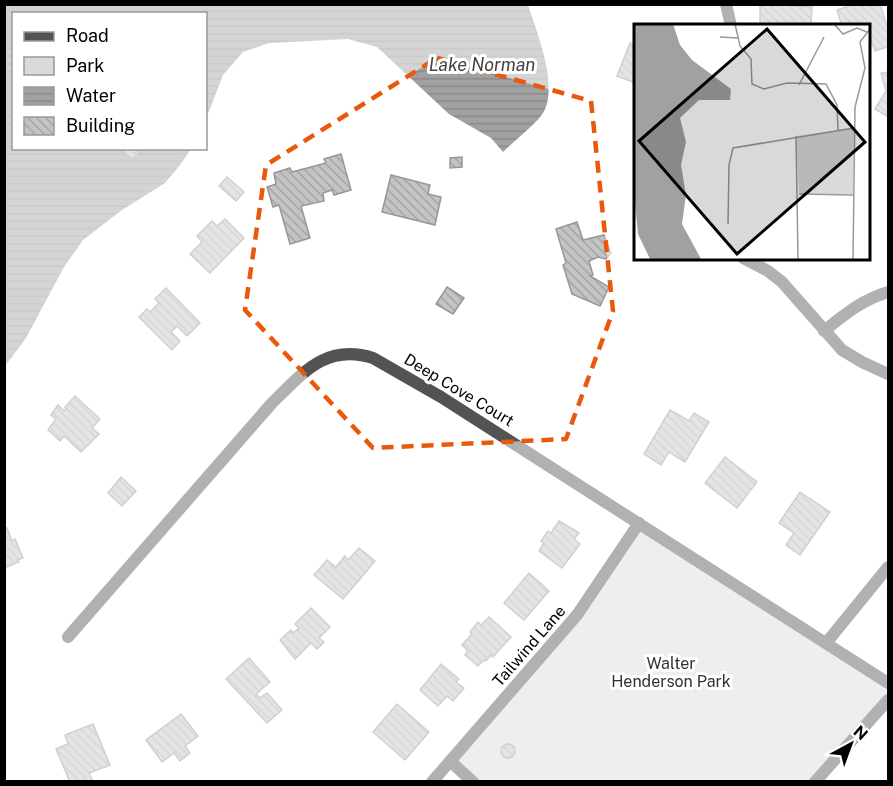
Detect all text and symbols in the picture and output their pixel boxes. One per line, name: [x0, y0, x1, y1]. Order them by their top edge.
legend: [12, 12, 207, 150]
inset map: [634, 24, 869, 260]
text: Road: [66, 25, 109, 46]
water label: Lake Norman: [429, 54, 535, 75]
text: Park: [66, 55, 104, 76]
text: Water: [66, 85, 116, 106]
text: Building: [66, 115, 135, 136]
street label: Deep Cove Court: [401, 350, 517, 430]
street label: Tailwind Lane: [489, 602, 569, 690]
park label: Walter Henderson Park: [611, 654, 731, 691]
north arrow: [821, 714, 881, 774]
text: N: [850, 722, 871, 744]

